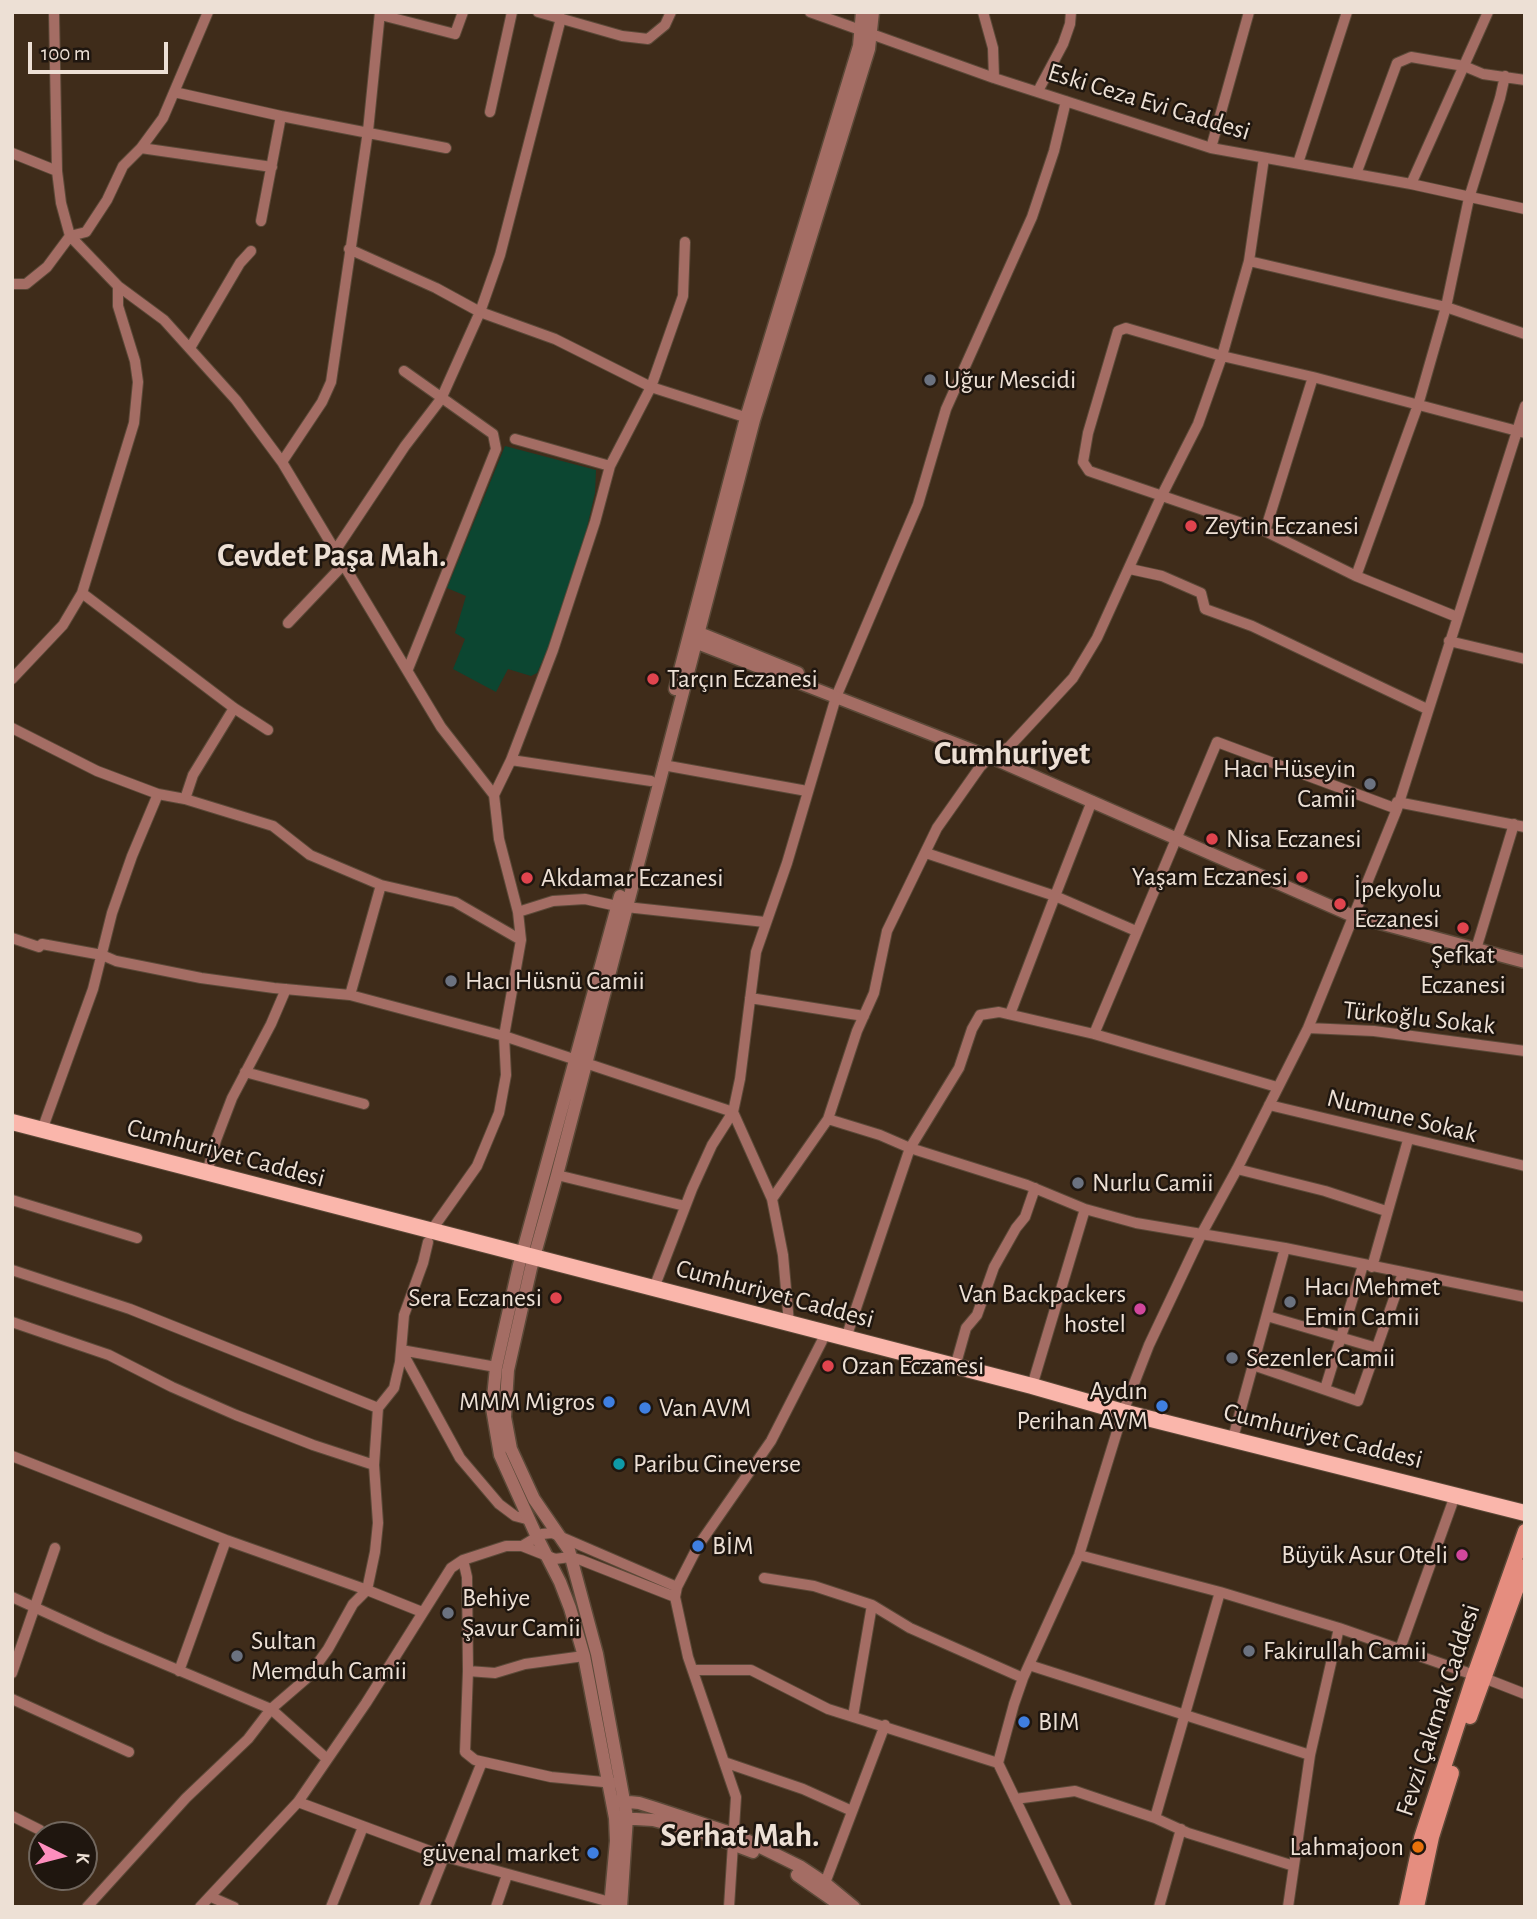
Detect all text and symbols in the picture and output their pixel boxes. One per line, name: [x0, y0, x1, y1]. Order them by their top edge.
scale bar: [32, 28, 172, 72]
text: 100 m: [41, 43, 91, 64]
street label: Eski Ceza Evi Caddesi: [1044, 56, 1254, 148]
place label: Uğur Mescidi: [944, 364, 1076, 396]
marker: Uğur Mescidi: [922, 372, 938, 388]
place label: Zeytin Eczanesi: [1205, 510, 1359, 542]
marker: Zeytin Eczanesi: [1183, 518, 1199, 534]
district label: Cevdet Paşa Mah.: [217, 536, 447, 576]
place label: Tarçın Eczanesi: [667, 663, 818, 695]
marker: Tarçın Eczanesi: [645, 671, 661, 687]
district label: Cumhuriyet: [934, 734, 1090, 774]
place label: Hacı Hüseyin Camii: [1223, 753, 1356, 814]
marker: Hacı Hüseyin Camii: [1362, 776, 1378, 792]
place label: Nisa Eczanesi: [1226, 823, 1362, 855]
marker: Nisa Eczanesi: [1204, 831, 1220, 847]
place label: Yaşam Eczanesi: [1132, 861, 1288, 893]
place label: Akdamar Eczanesi: [541, 862, 724, 894]
marker: Yaşam Eczanesi: [1294, 869, 1310, 885]
marker: Akdamar Eczanesi: [519, 870, 535, 886]
place label: İpekyolu Eczanesi: [1354, 873, 1441, 934]
marker: İpekyolu Eczanesi: [1332, 896, 1348, 912]
marker: Şefkat Eczanesi: [1455, 920, 1471, 936]
place label: Şefkat Eczanesi: [1420, 939, 1506, 1000]
place label: Hacı Hüsnü Camii: [465, 965, 645, 997]
marker: Hacı Hüsnü Camii: [443, 973, 459, 989]
street label: Türkoğlu Sokak: [1341, 994, 1497, 1042]
street label: Numune Sokak: [1324, 1082, 1480, 1150]
street label: Cumhuriyet Caddesi: [124, 1112, 328, 1194]
place label: Nurlu Camii: [1092, 1167, 1214, 1199]
marker: Nurlu Camii: [1070, 1175, 1086, 1191]
street label: Cumhuriyet Caddesi: [673, 1253, 877, 1335]
place label: Hacı Mehmet Emin Camii: [1304, 1271, 1440, 1332]
place label: Van Backpackers hostel: [959, 1278, 1126, 1340]
place label: Sera Eczanesi: [408, 1282, 542, 1314]
marker: Sera Eczanesi: [548, 1290, 564, 1306]
marker: Hacı Mehmet Emin Camii: [1282, 1294, 1298, 1310]
marker: Van Backpackers hostel: [1132, 1301, 1148, 1317]
place label: Sezenler Camii: [1246, 1342, 1395, 1374]
place label: Ozan Eczanesi: [842, 1350, 984, 1382]
marker: Sezenler Camii: [1224, 1350, 1240, 1366]
marker: Ozan Eczanesi: [820, 1358, 836, 1374]
place label: Aydın Perihan AVM: [1017, 1375, 1148, 1436]
place label: MMM Migros: [459, 1386, 595, 1418]
place label: Van AVM: [659, 1392, 751, 1424]
marker: MMM Migros: [601, 1394, 617, 1410]
street label: Cumhuriyet Caddesi: [1220, 1396, 1426, 1476]
marker: Aydın Perihan AVM: [1154, 1398, 1170, 1414]
marker: Van AVM: [637, 1400, 653, 1416]
place label: Paribu Cineverse: [633, 1448, 801, 1480]
marker: Paribu Cineverse: [611, 1456, 627, 1472]
place label: BİM: [712, 1530, 753, 1562]
marker: BİM: [690, 1538, 706, 1554]
place label: Büyük Asur Oteli: [1281, 1539, 1448, 1571]
marker: Büyük Asur Oteli: [1454, 1547, 1470, 1563]
place label: Behiye Şavur Camii: [462, 1582, 581, 1644]
street label: Fevzi Çakmak Caddesi: [1389, 1600, 1487, 1820]
marker: Behiye Şavur Camii: [440, 1605, 456, 1621]
place label: Sultan Memduh Camii: [251, 1625, 407, 1686]
place label: Fakirullah Camii: [1263, 1635, 1427, 1667]
marker: Fakirullah Camii: [1241, 1643, 1257, 1659]
marker: Sultan Memduh Camii: [229, 1648, 245, 1664]
place label: BIM: [1038, 1706, 1079, 1738]
marker: BIM: [1016, 1714, 1032, 1730]
district label: Serhat Mah.: [660, 1816, 820, 1856]
north arrow: [28, 1821, 98, 1891]
place label: Lahmajoon: [1290, 1831, 1404, 1863]
place label: güvenal market: [422, 1837, 579, 1869]
marker: Lahmajoon: [1410, 1839, 1426, 1855]
marker: güvenal market: [585, 1845, 601, 1861]
text: K: [72, 1852, 92, 1865]

